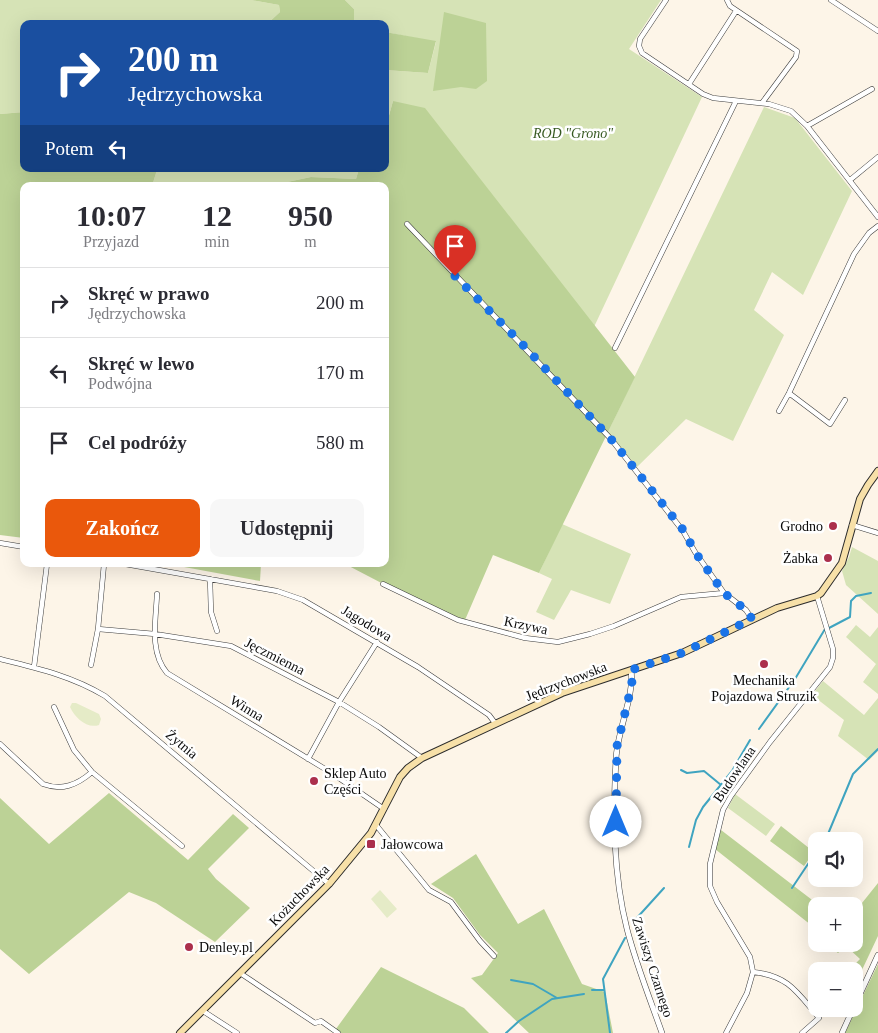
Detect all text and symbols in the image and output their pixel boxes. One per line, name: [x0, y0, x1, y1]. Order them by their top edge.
icon: right: [45, 40, 110, 105]
text: 200 m: [128, 40, 218, 79]
text: Jędrzychowska: [128, 81, 262, 106]
park label: ROD "Grono": [532, 126, 613, 141]
icon: left: [104, 135, 132, 163]
text: Potem: [45, 138, 94, 159]
text: 10:07: [76, 199, 146, 232]
text: 12: [202, 199, 232, 232]
text: 950: [288, 199, 333, 232]
pin: [434, 225, 476, 276]
icon: arrive: [441, 232, 469, 260]
text: Przyjazd: [83, 233, 139, 250]
text: min: [205, 233, 229, 250]
text: m: [304, 233, 317, 250]
text: Skręć w prawo: [88, 283, 209, 304]
icon: right: [45, 289, 73, 317]
text: 200 m: [316, 292, 364, 313]
text: Jędrzychowska: [88, 305, 186, 322]
text: Skręć w lewo: [88, 353, 195, 374]
icon: left: [45, 359, 73, 387]
text: 170 m: [316, 362, 364, 383]
text: Podwójna: [88, 375, 152, 392]
icon: arrive: [45, 429, 73, 457]
text: Cel podróży: [88, 432, 187, 453]
text: 580 m: [316, 432, 364, 453]
button: Zakończ: [45, 499, 200, 557]
button: Udostępnij: [210, 499, 364, 557]
place label: Grodno: [780, 519, 823, 534]
marker: Grodno: [827, 520, 839, 532]
place label: Żabka: [783, 551, 819, 566]
marker: Żabka: [822, 552, 834, 564]
street label: Jagodowa: [339, 603, 395, 645]
street label: Krzywa: [503, 614, 550, 638]
street label: Jęczmienna: [242, 635, 308, 678]
marker: Mechanika Pojazdowa Struzik: [758, 658, 770, 670]
street label: Jędrzychowska: [524, 659, 610, 704]
place label: Mechanika Pojazdowa Struzik: [711, 673, 817, 704]
street label: Winna: [227, 693, 267, 725]
street label: Żytnia: [163, 727, 201, 762]
street label: Budowlana: [710, 743, 759, 805]
place label: Sklep Auto Części: [324, 766, 387, 797]
marker: Sklep Auto Części: [308, 775, 320, 787]
position arrow: [589, 795, 641, 847]
map controls: [808, 832, 863, 1017]
button: sound: [808, 832, 863, 887]
place label: Jałowcowa: [381, 837, 444, 852]
marker: Jałowcowa: [365, 838, 377, 850]
street label: Kożuchowska: [266, 861, 333, 929]
button: +: [808, 897, 863, 952]
street label: Zawiszy Czarnego: [629, 915, 676, 1019]
place label: Denley.pl: [199, 940, 253, 955]
marker: Denley.pl: [183, 941, 195, 953]
button: −: [808, 962, 863, 1017]

